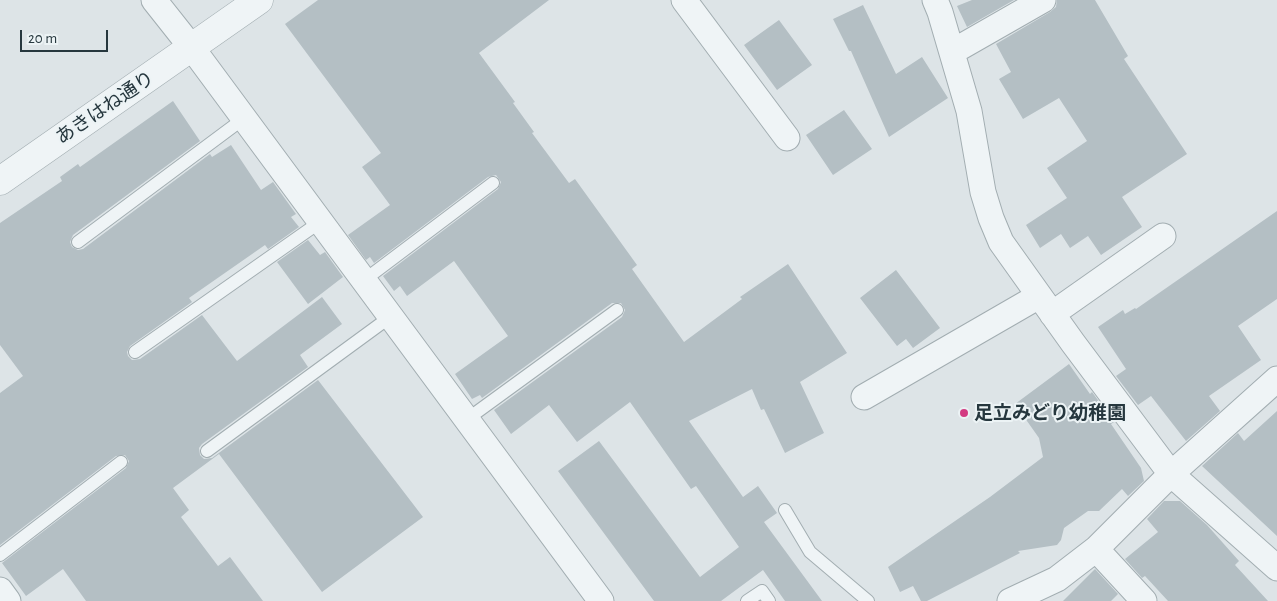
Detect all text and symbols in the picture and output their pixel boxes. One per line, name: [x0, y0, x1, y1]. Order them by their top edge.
scale bar: [22, 20, 110, 52]
text: 20 m: [28, 31, 57, 46]
street label: あきはね通り: [51, 67, 159, 149]
place label: 足立みどり幼稚園: [974, 402, 1126, 424]
marker: 足立みどり幼稚園: [958, 407, 970, 419]

